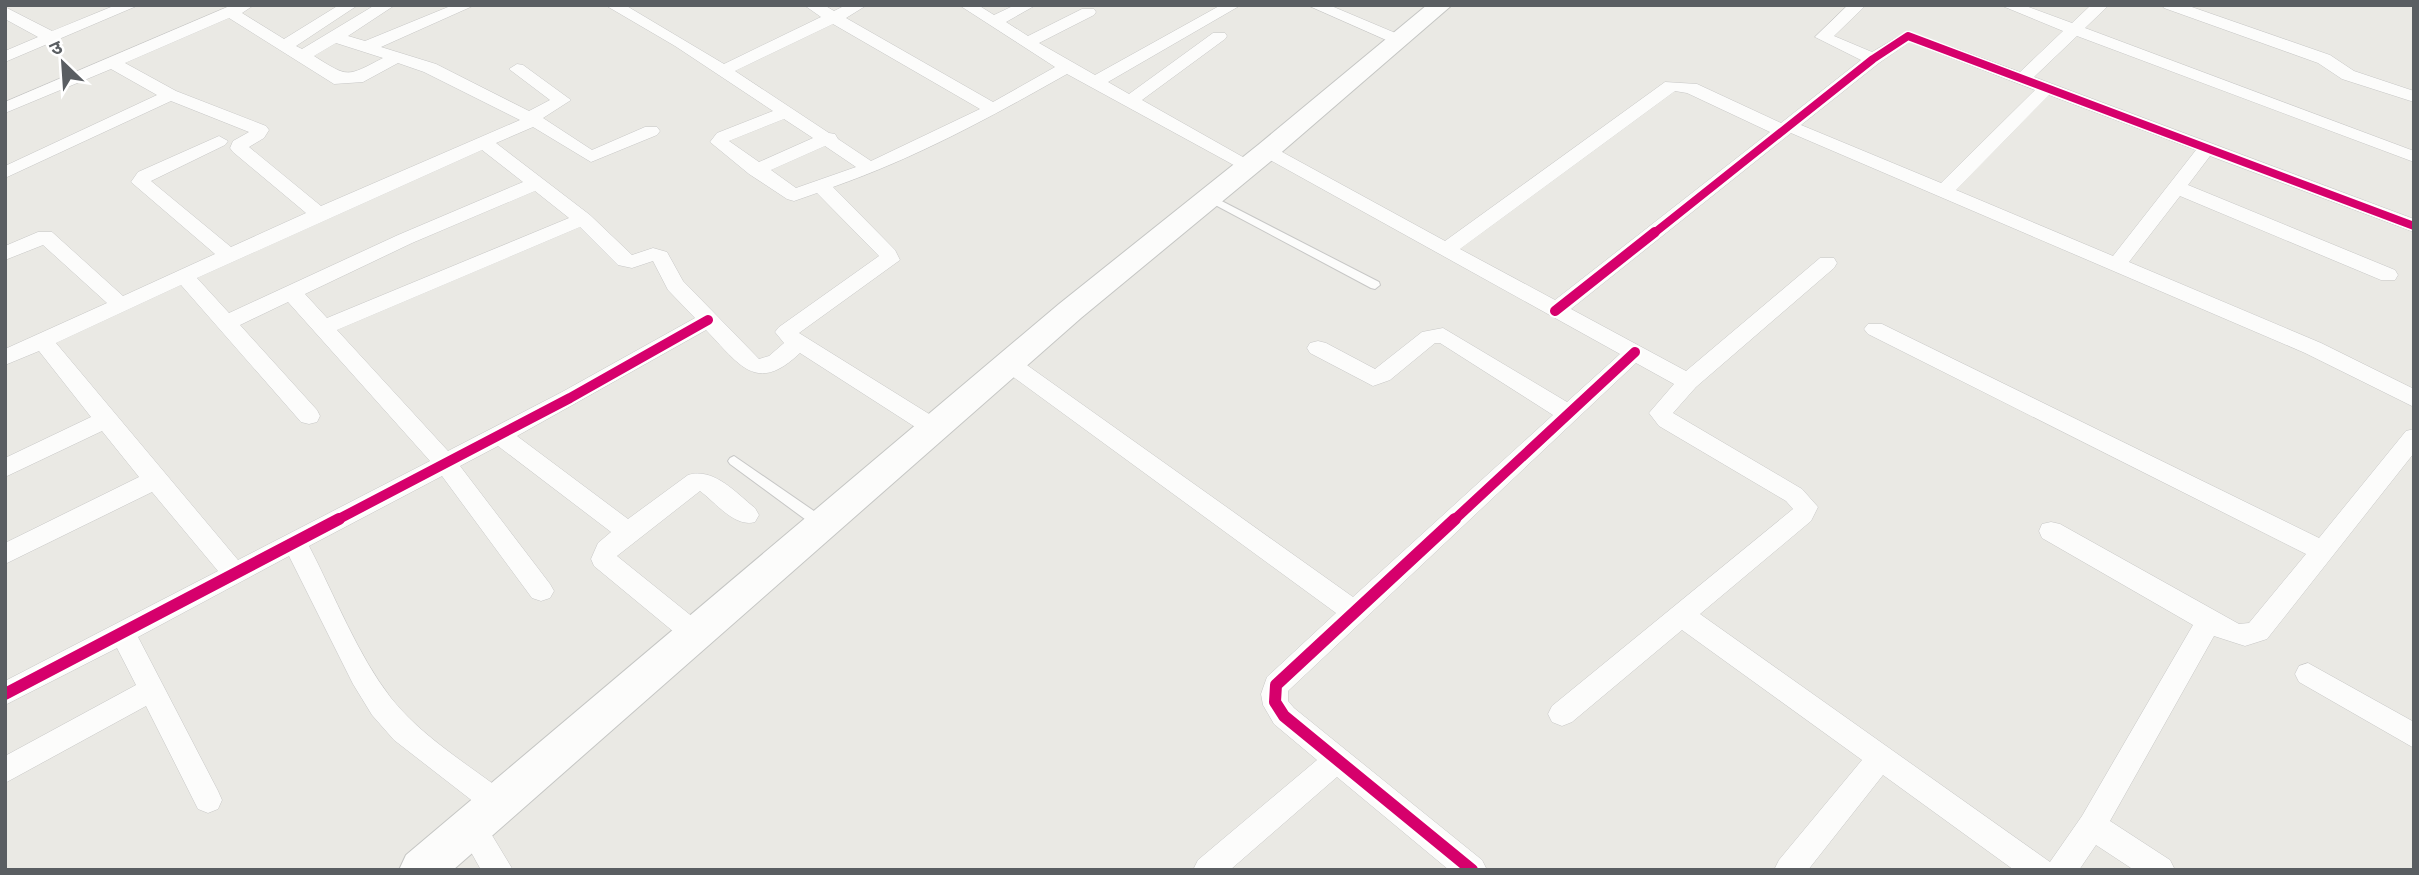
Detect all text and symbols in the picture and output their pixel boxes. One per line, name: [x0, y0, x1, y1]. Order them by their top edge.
north arrow: [28, 28, 98, 98]
text: उ: [46, 35, 66, 60]

